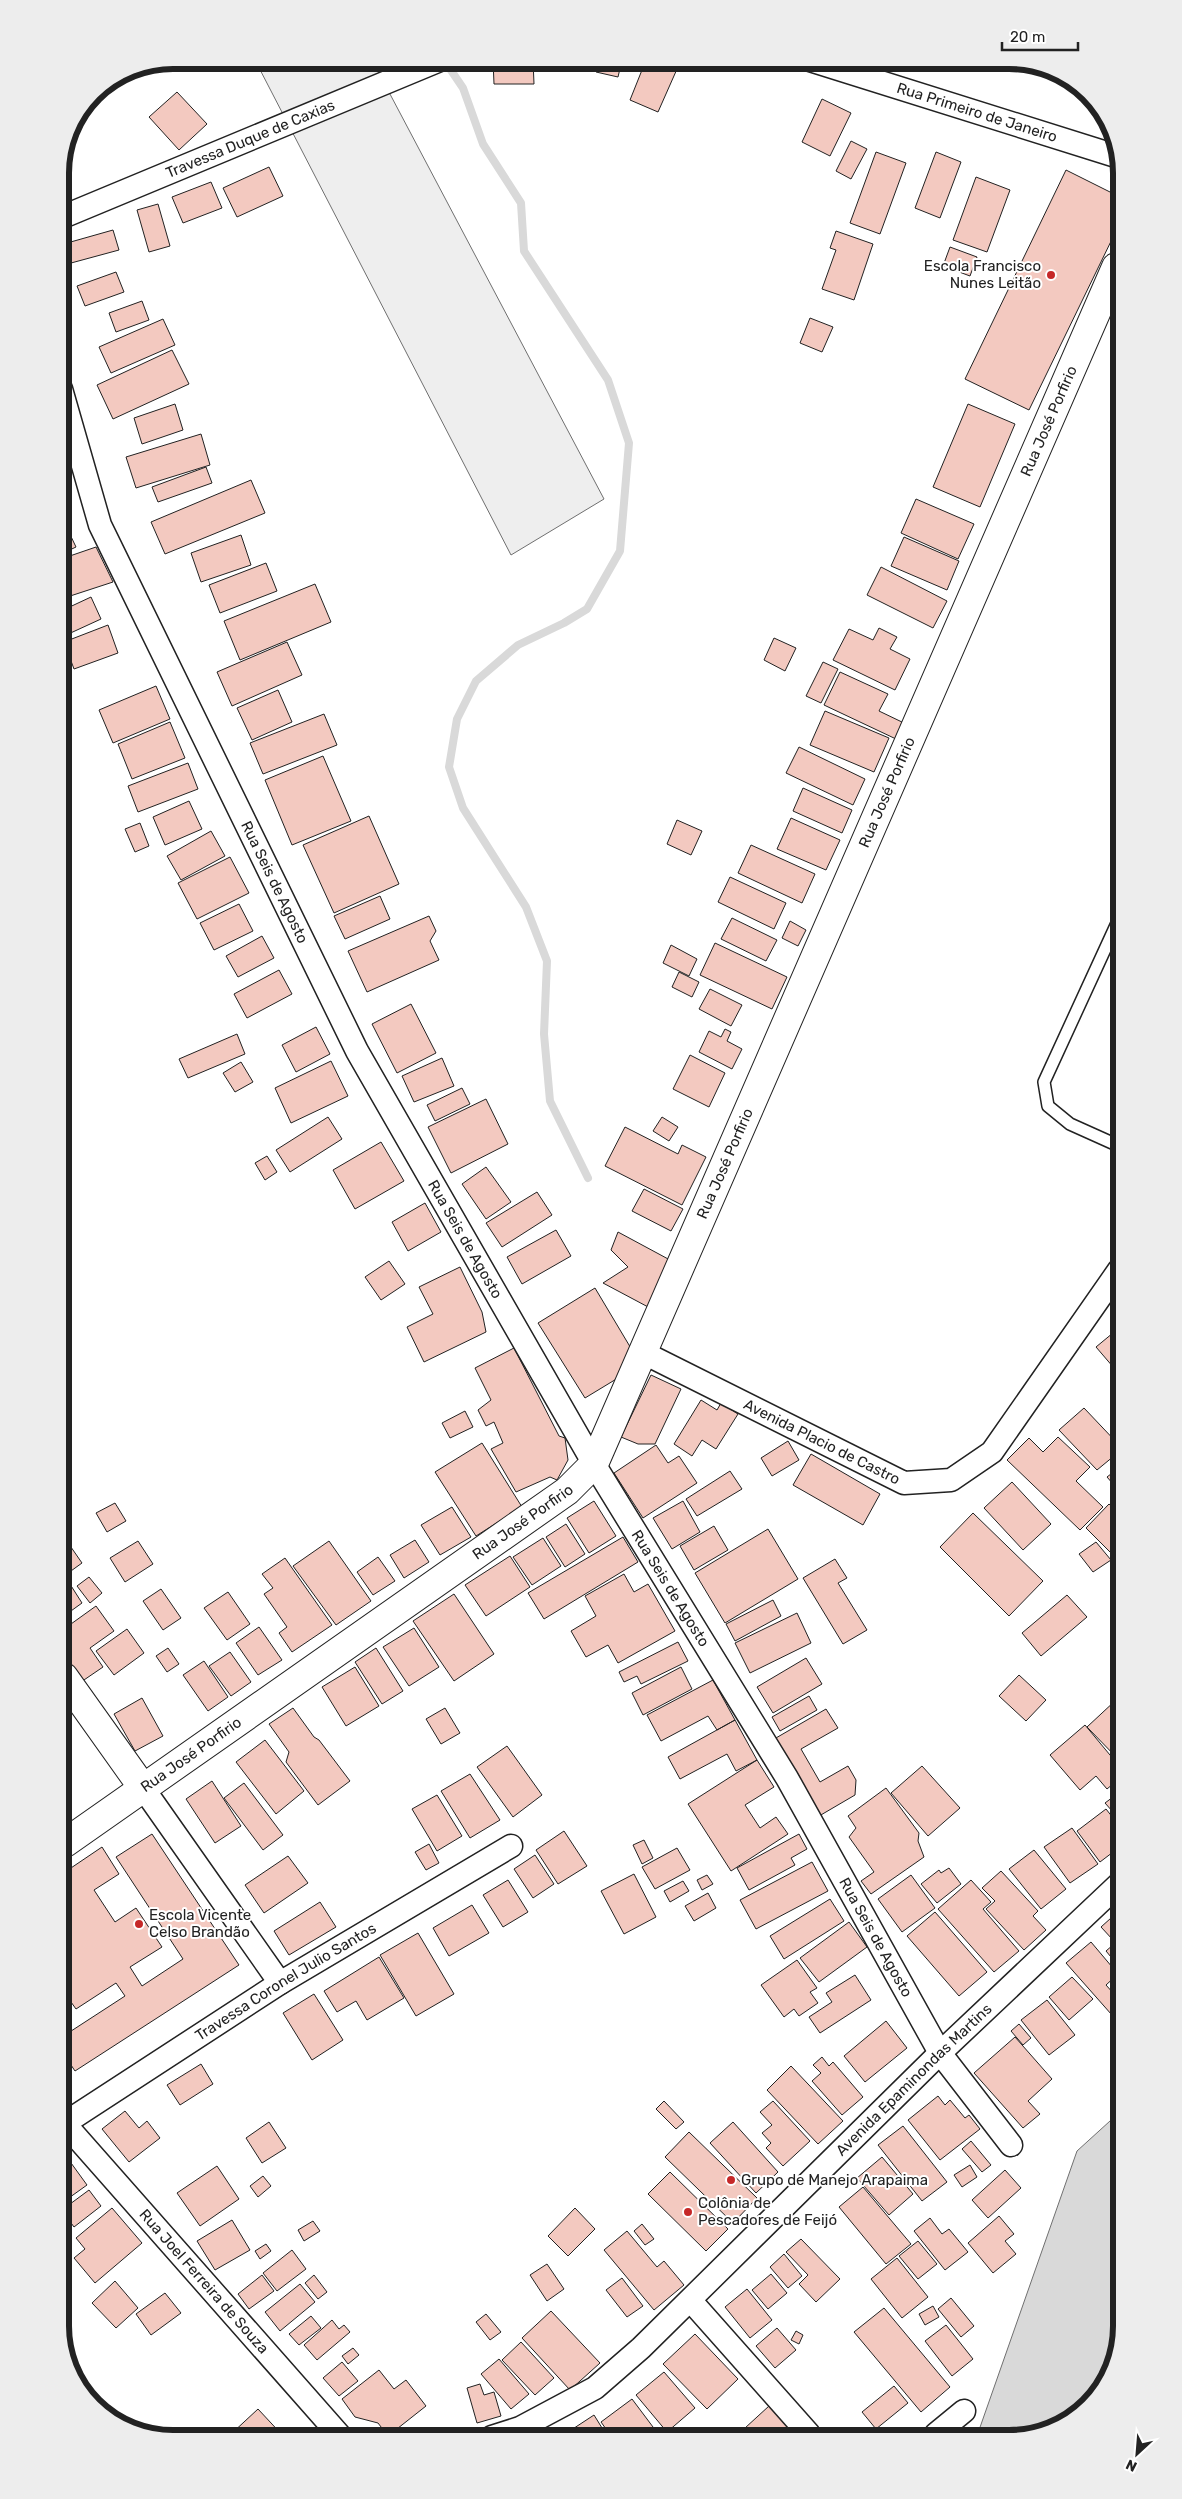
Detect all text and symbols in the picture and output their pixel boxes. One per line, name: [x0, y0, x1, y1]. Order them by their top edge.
scale bar: [1002, 20, 1078, 52]
text: 20 m: [1010, 28, 1045, 46]
street label: Rua Primeiro de Janeiro: [895, 79, 1059, 146]
street label: Travessa Duque de Caxias: [163, 96, 338, 182]
place label: Escola Francisco Nunes Leitão: [924, 257, 1041, 292]
marker: Escola Francisco Nunes Leitão: [1045, 269, 1057, 281]
street label: Rua José Porfirio: [1017, 363, 1081, 479]
street label: Rua José Porfirio: [855, 734, 919, 850]
street label: Rua Seis de Agosto: [237, 818, 312, 946]
street label: Rua José Porfirio: [693, 1106, 757, 1222]
street label: Rua Seis de Agosto: [424, 1177, 506, 1302]
street label: Avenida Placio de Castro: [741, 1395, 903, 1489]
street label: Rua José Porfirio: [469, 1481, 577, 1564]
street label: Rua Seis de Agosto: [628, 1527, 713, 1650]
street label: Rua José Porfirio: [137, 1713, 245, 1796]
street label: Rua Seis de Agosto: [835, 1874, 916, 2000]
place label: Escola Vicente Celso Brandão: [149, 1906, 251, 1941]
marker: Escola Vicente Celso Brandão: [133, 1918, 145, 1930]
street label: Travessa Coronel Julio Santos: [192, 1919, 380, 2045]
street label: Avenida Epaminondas Martins: [832, 2000, 996, 2160]
place label: Grupo de Manejo Arapaima: [741, 2171, 928, 2189]
marker: Grupo de Manejo Arapaima: [725, 2174, 737, 2186]
place label: Colônia de Pescadores de Feijó: [698, 2194, 837, 2229]
street label: Rua Joel Ferreira de Souza: [135, 2206, 272, 2357]
marker: Colônia de Pescadores de Feijó: [682, 2206, 694, 2218]
north arrow: [1112, 2429, 1162, 2479]
text: N: [1123, 2455, 1140, 2475]

